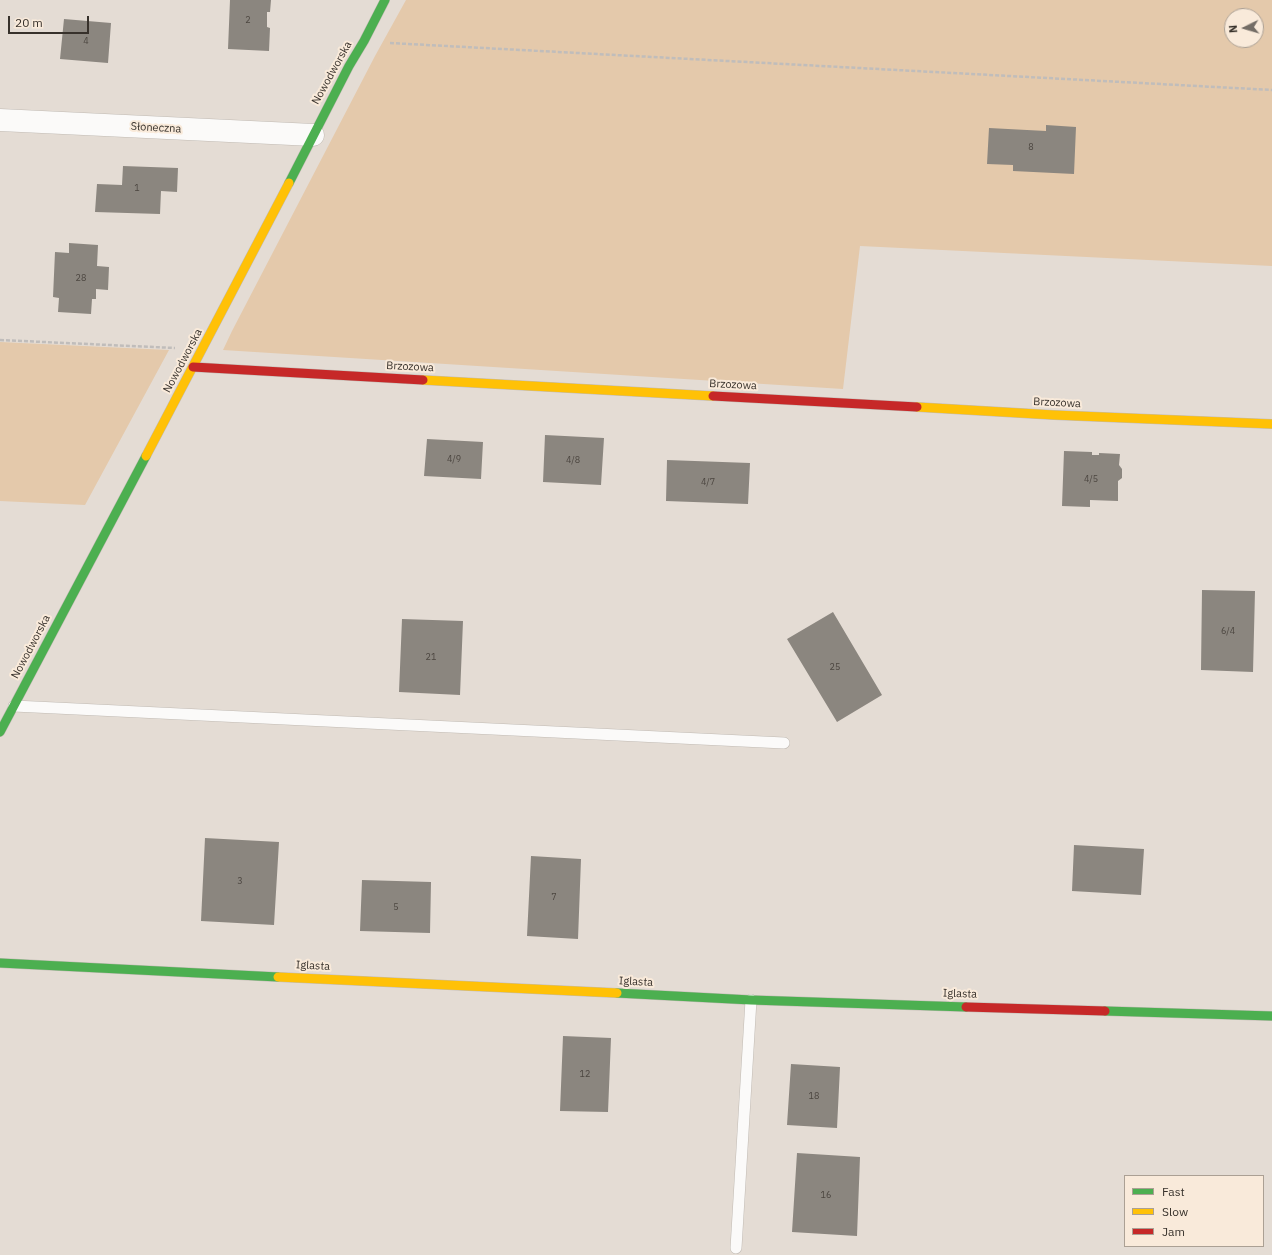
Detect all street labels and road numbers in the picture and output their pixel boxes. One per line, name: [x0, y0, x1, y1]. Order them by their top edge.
street label: Nowodworska: [309, 39, 355, 107]
street label: Słoneczna: [130, 120, 182, 136]
street label: Nowodworska: [161, 327, 205, 395]
street label: Brzozowa: [386, 359, 434, 375]
street label: Brzozowa: [709, 377, 757, 393]
street label: Brzozowa: [1033, 395, 1081, 411]
street label: Nowodworska: [9, 613, 53, 681]
street label: Iglasta: [296, 959, 330, 973]
street label: Iglasta: [619, 975, 653, 989]
street label: Iglasta: [943, 987, 977, 1001]

